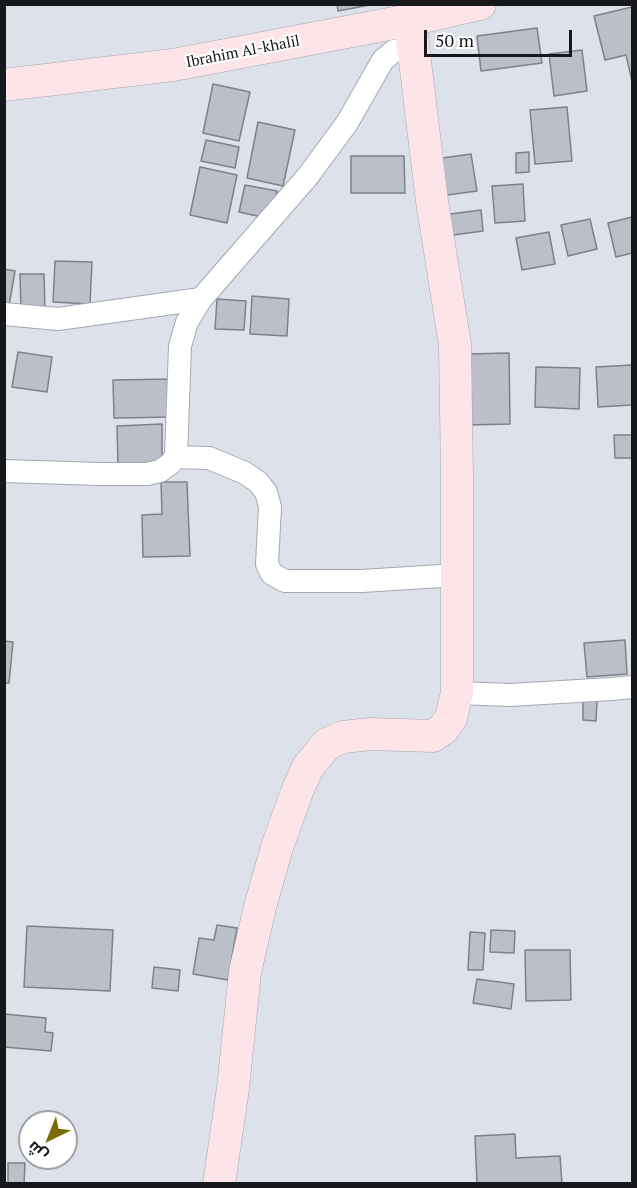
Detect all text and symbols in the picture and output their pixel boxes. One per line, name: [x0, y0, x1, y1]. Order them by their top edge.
scale bar: [427, 18, 576, 56]
text: 50 m: [435, 28, 474, 52]
street label: Ibrahim Al-khalil: [185, 32, 301, 72]
north arrow: [18, 1110, 78, 1170]
text: ش: [22, 1137, 52, 1167]

